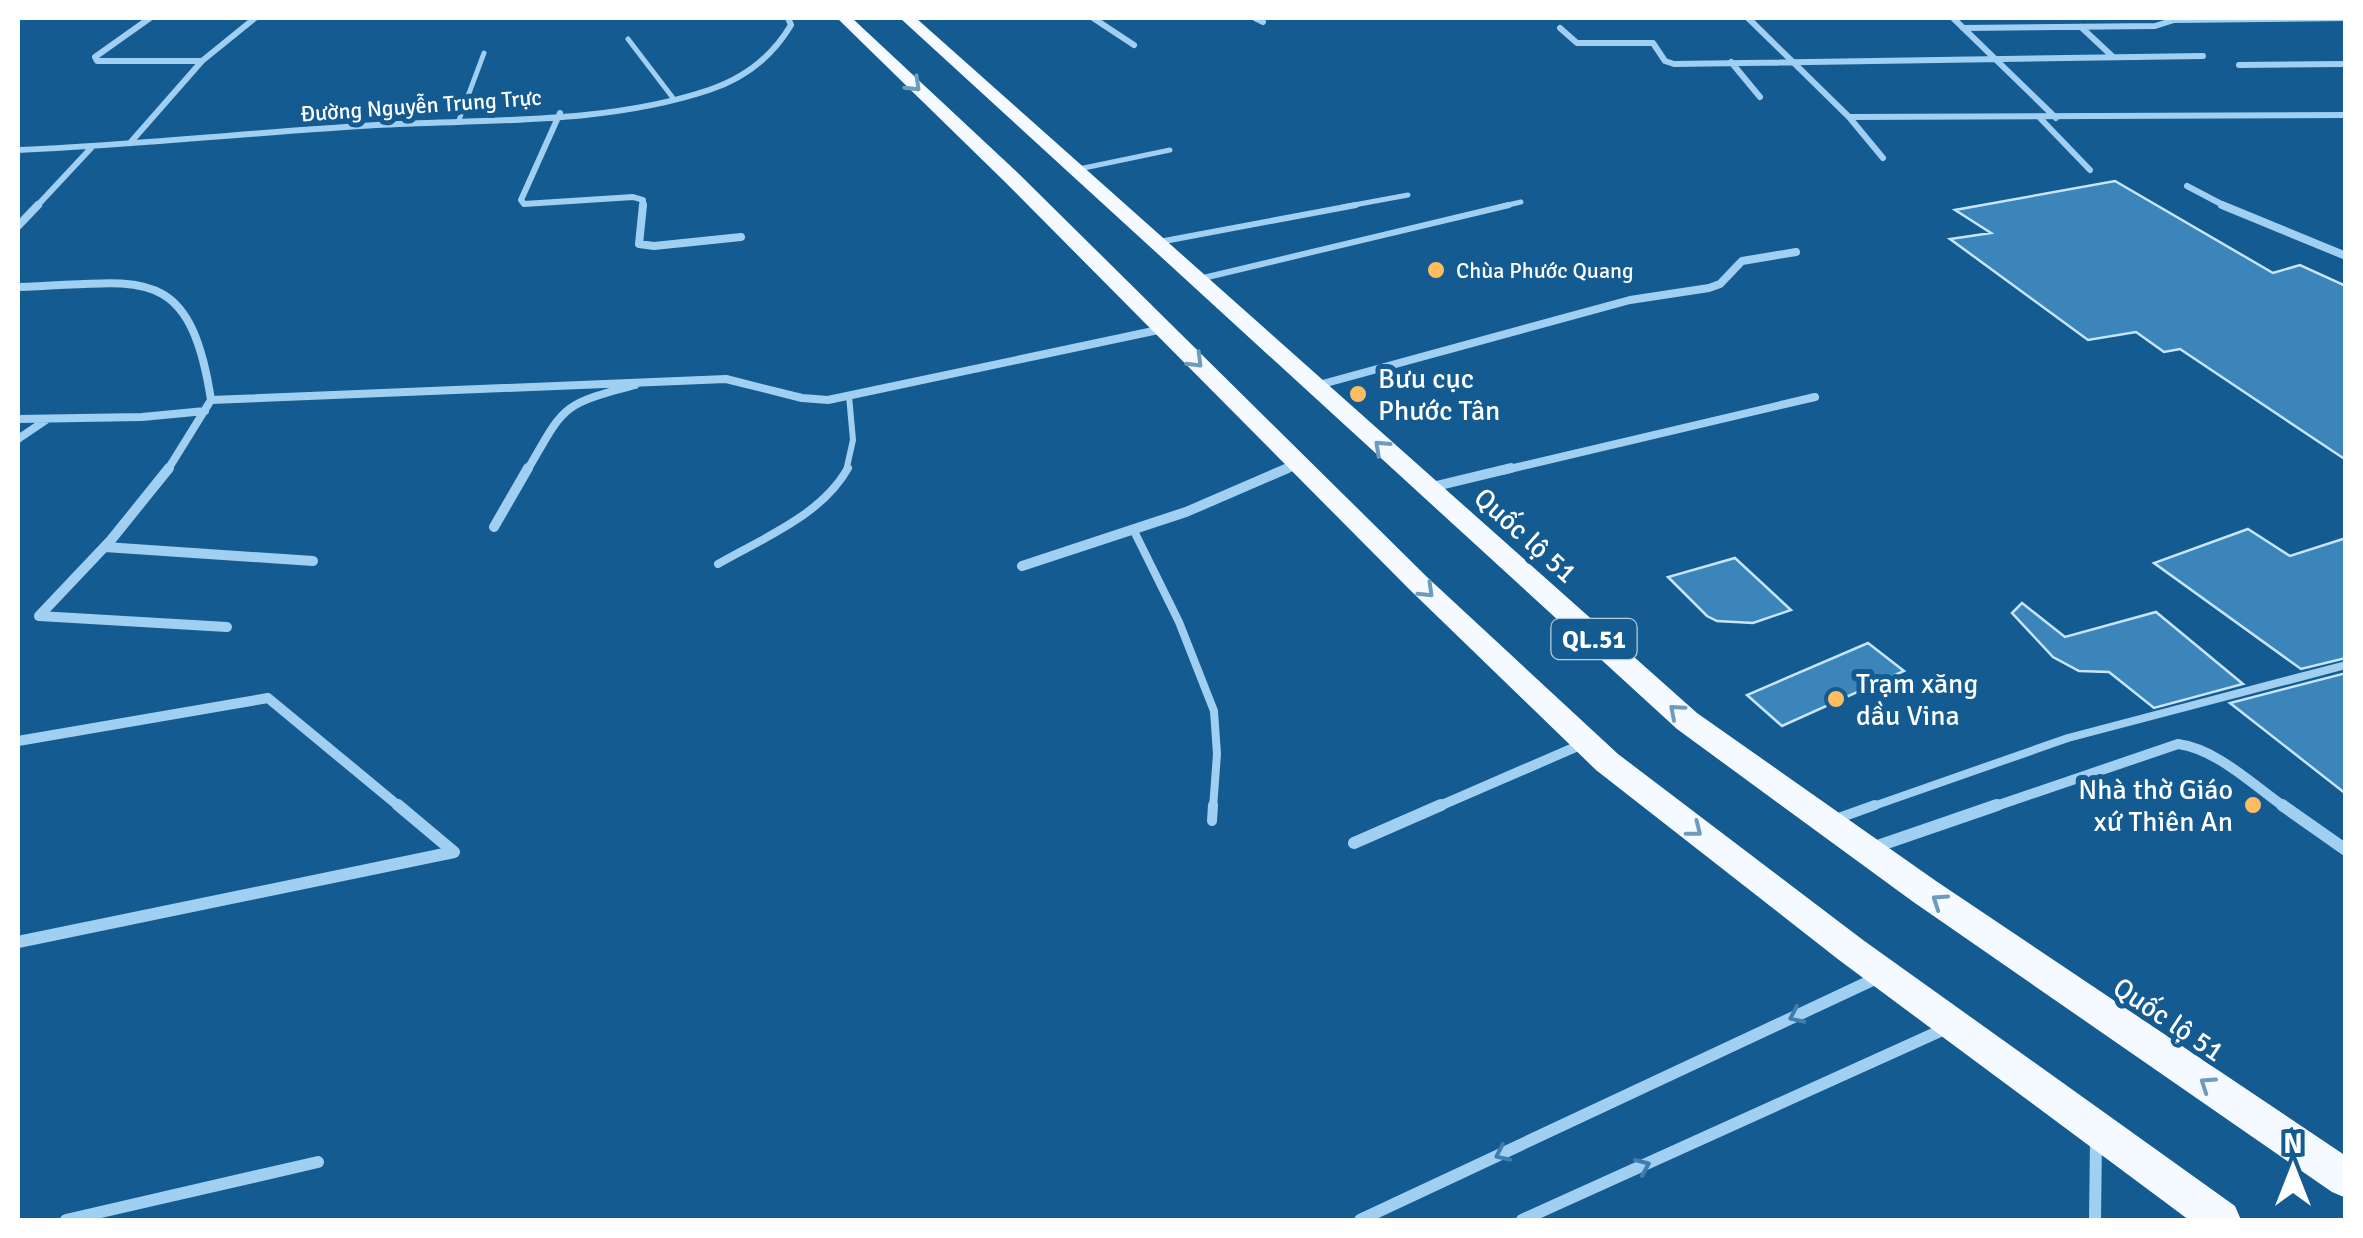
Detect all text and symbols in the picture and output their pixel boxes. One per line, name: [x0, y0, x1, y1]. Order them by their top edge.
one-way arrow: [903, 73, 921, 91]
street label: Đường Nguyễn Trung Trực: [299, 84, 543, 127]
place label: Chùa Phước Quang: [1456, 257, 1634, 284]
marker: Chùa Phước Quang: [1425, 259, 1447, 281]
one-way arrow: [1185, 350, 1203, 368]
place label: Bưu cục Phước Tân: [1378, 362, 1500, 428]
marker: Bưu cục Phước Tân: [1347, 383, 1369, 405]
one-way arrow: [1374, 441, 1393, 459]
street label: Quốc lộ 51: [1467, 481, 1584, 591]
one-way arrow: [1415, 579, 1433, 597]
road number: QL.51: [1552, 619, 1636, 659]
place label: Trạm xăng dầu Vina: [1856, 667, 1978, 733]
marker: Trạm xăng dầu Vina: [1825, 688, 1847, 710]
one-way arrow: [1669, 704, 1687, 722]
place label: Nhà thờ Giáo xứ Thiên An: [2078, 773, 2233, 839]
marker: Nhà thờ Giáo xứ Thiên An: [2242, 794, 2264, 816]
one-way arrow: [1684, 818, 1702, 836]
one-way arrow: [1931, 895, 1950, 913]
street label: Quốc lộ 51: [2107, 970, 2230, 1069]
one-way arrow: [1789, 1004, 1807, 1024]
one-way arrow: [2200, 1078, 2219, 1096]
north arrow: [2243, 1118, 2343, 1218]
text: N: [2283, 1127, 2303, 1161]
one-way arrow: [1494, 1142, 1512, 1162]
one-way arrow: [1633, 1158, 1651, 1178]

